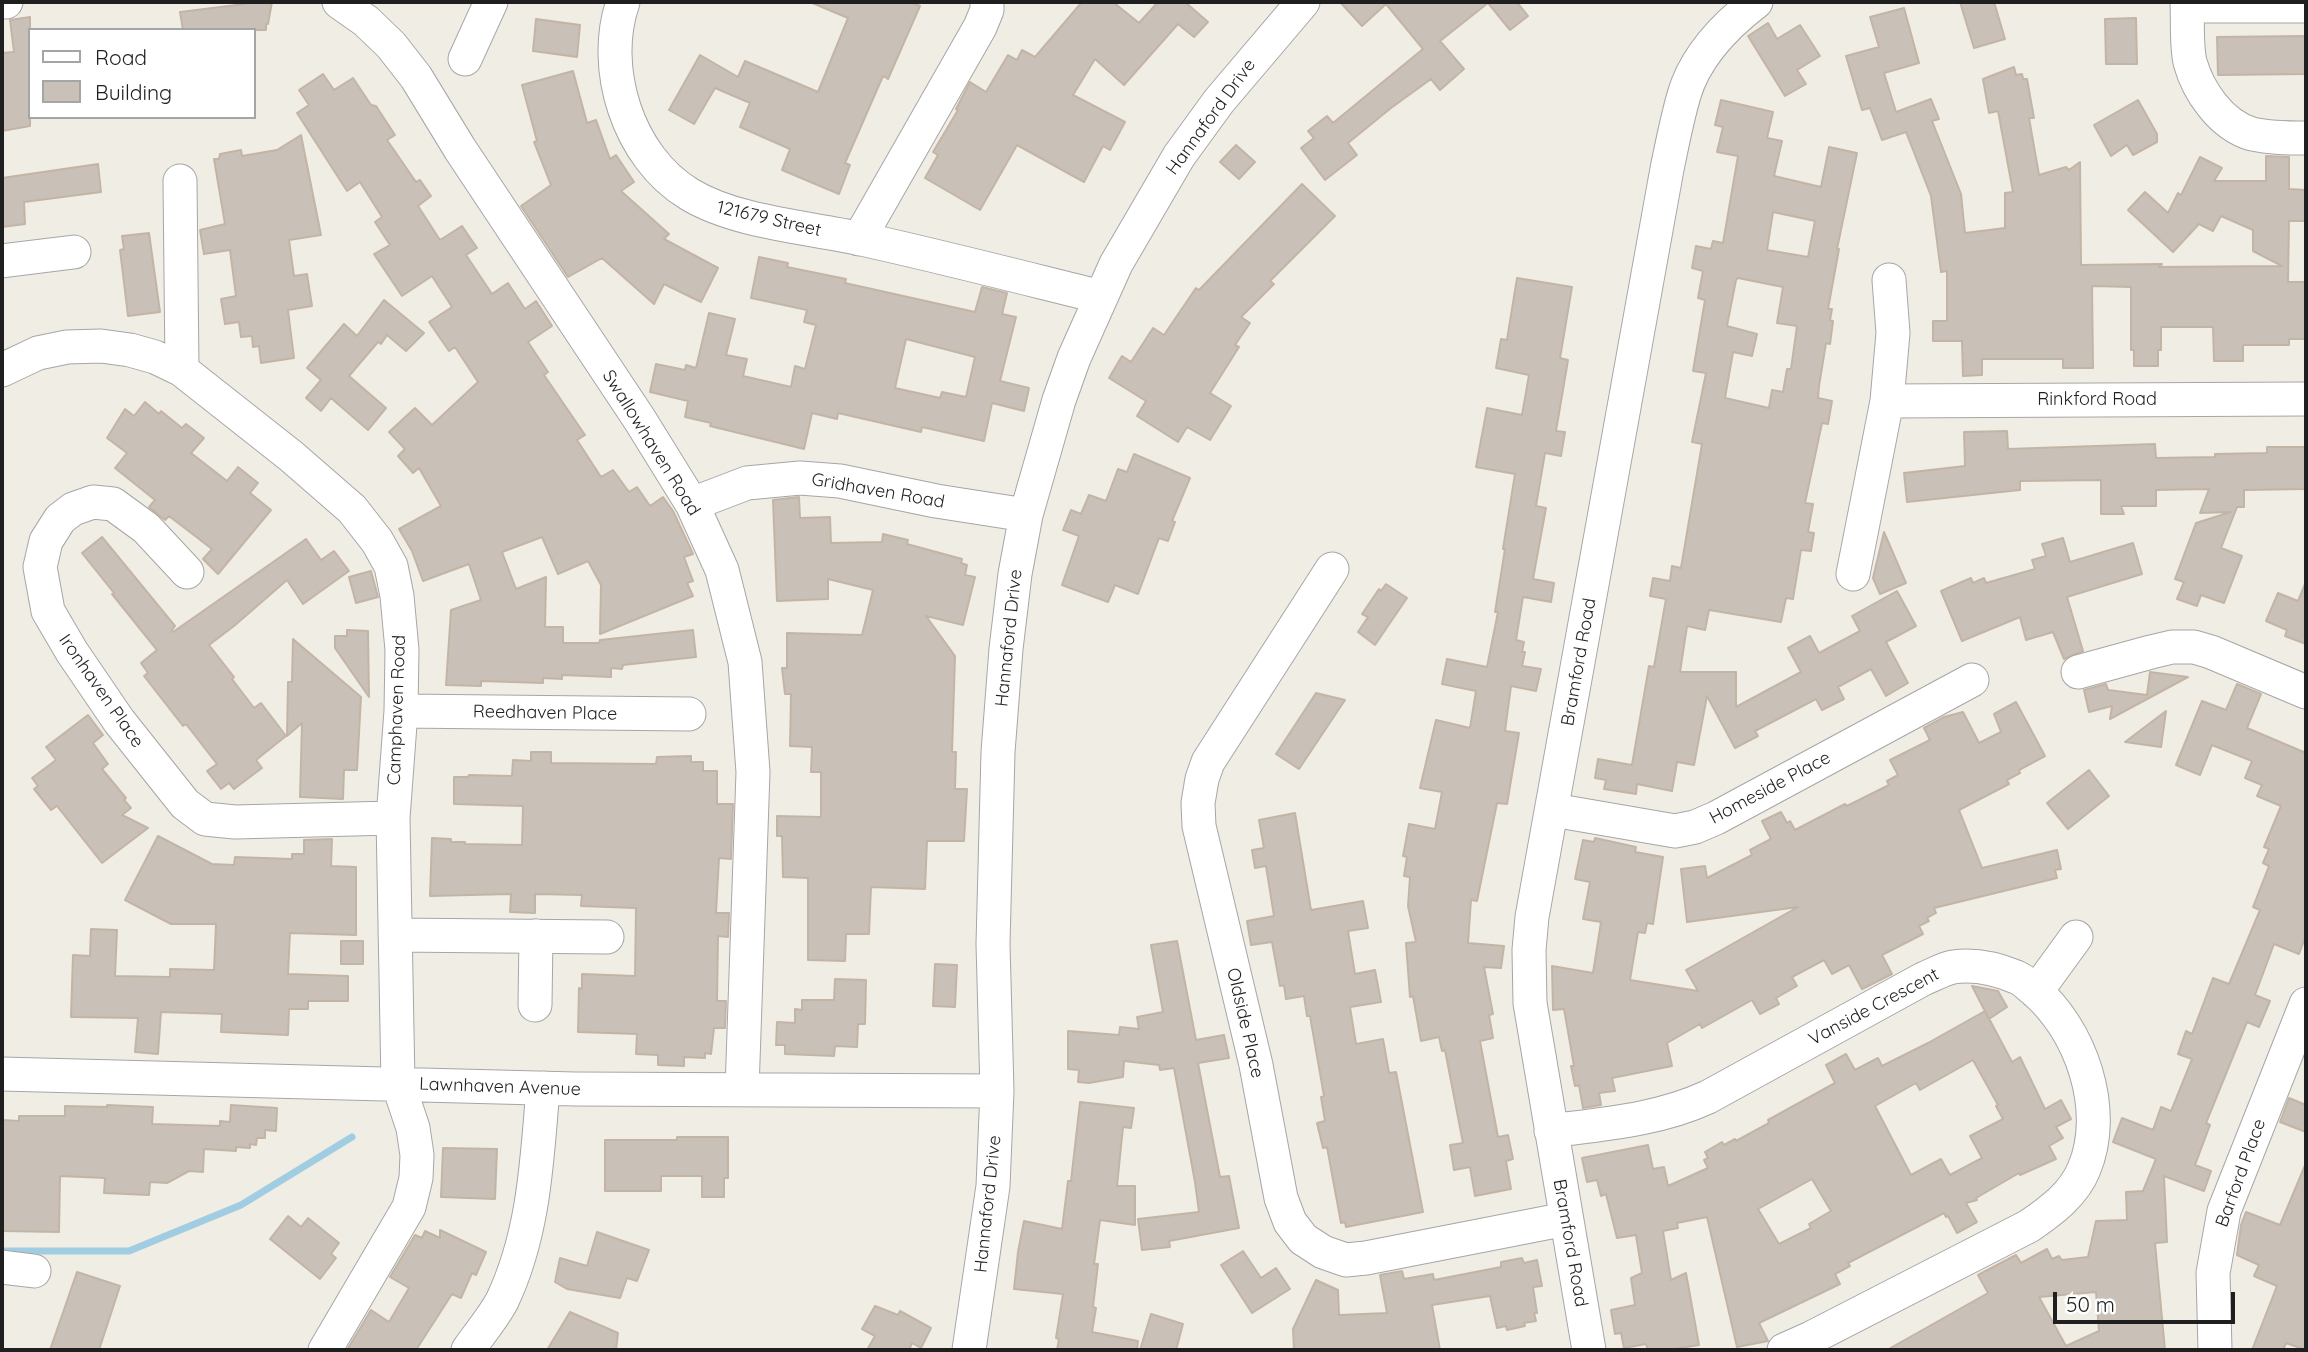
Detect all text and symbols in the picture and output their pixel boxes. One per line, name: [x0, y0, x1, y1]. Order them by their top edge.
legend: [28, 28, 256, 119]
text: Road: [95, 44, 147, 70]
street label: Hannaford Drive: [1162, 55, 1260, 179]
text: Building: [95, 79, 172, 105]
street label: 121679 Street: [715, 197, 823, 241]
street label: Swallowhaven Road: [597, 366, 705, 520]
street label: Rinkford Road: [2037, 389, 2157, 411]
street label: Gridhaven Road: [810, 469, 946, 513]
street label: Hannaford Drive: [991, 568, 1027, 708]
street label: Bramford Road: [1557, 596, 1601, 728]
street label: Ironhaven Place: [54, 630, 148, 752]
street label: Camphaven Road: [384, 634, 410, 786]
street label: Reedhaven Place: [473, 701, 617, 725]
street label: Homeside Place: [1706, 747, 1834, 829]
street label: Vanside Crescent: [1805, 964, 1943, 1050]
street label: Oldside Place: [1222, 966, 1268, 1080]
street label: Lawnhaven Avenue: [419, 1073, 581, 1101]
street label: Barford Place: [2211, 1116, 2271, 1230]
street label: Hannaford Drive: [970, 1134, 1006, 1274]
street label: Bramford Road: [1548, 1177, 1592, 1309]
scale bar: [2056, 1278, 2238, 1322]
text: 50 m: [2066, 1291, 2115, 1317]

